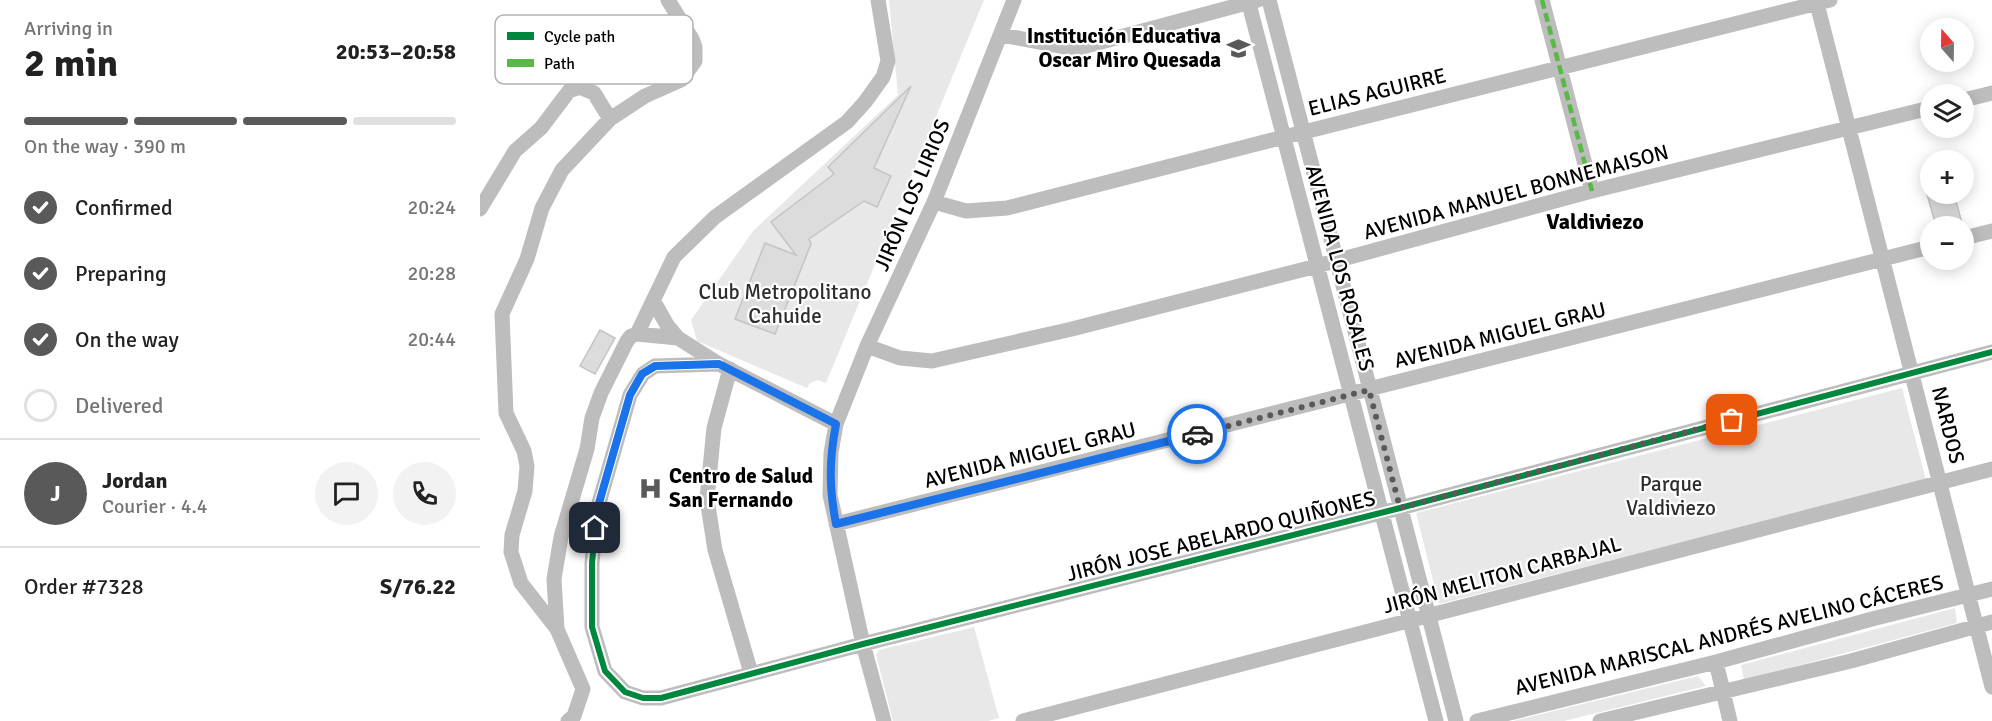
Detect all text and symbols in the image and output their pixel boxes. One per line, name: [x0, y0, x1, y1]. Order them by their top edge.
legend: [495, 15, 693, 84]
text: Arriving in: [24, 16, 113, 41]
north arrow: [1920, 18, 1974, 72]
map controls: [1920, 18, 1974, 270]
place label: Institución Educativa Oscar Miro Quesada: [1027, 23, 1221, 73]
text: Cycle path: [544, 27, 615, 47]
school or university icon: Institución Educativa Oscar Miro Quesada: [1226, 35, 1252, 61]
text: 20:53–20:58: [336, 38, 456, 65]
text: 2 min: [24, 39, 118, 87]
text: Path: [544, 54, 575, 74]
street label: ELIAS AGUIRRE: [1305, 62, 1449, 122]
button: layers: [1920, 84, 1974, 138]
street label: JIRÓN LOS LIRIOS: [868, 115, 956, 275]
text: On the way · 390 m: [24, 134, 186, 159]
street label: AVENIDA MANUEL BONNEMAISON: [1361, 139, 1671, 245]
button: +: [1920, 150, 1974, 204]
street label: AVENIDA LOS ROSALES: [1300, 162, 1380, 374]
icon: check: [24, 191, 57, 224]
text: Confirmed: [75, 194, 173, 221]
text: 20:24: [407, 195, 456, 220]
district label: Valdiviezo: [1546, 208, 1644, 235]
button: −: [1920, 216, 1974, 270]
icon: check: [24, 257, 57, 290]
text: Preparing: [75, 260, 167, 287]
text: 20:28: [407, 261, 456, 286]
park label: Club Metropolitano Cahuide: [699, 279, 871, 329]
street label: AVENIDA MIGUEL GRAU: [1391, 296, 1609, 374]
icon: check: [24, 323, 57, 356]
text: On the way: [75, 326, 179, 353]
text: 20:44: [407, 327, 456, 352]
street label: NARDOS: [1926, 384, 1970, 466]
text: Delivered: [75, 392, 163, 419]
pin: [1706, 394, 1757, 445]
icon: bag: [1715, 403, 1748, 436]
courier: [1167, 404, 1227, 464]
street label: AVENIDA MIGUEL GRAU: [921, 416, 1139, 494]
icon: car: [1181, 418, 1214, 451]
button: chat: [315, 462, 378, 525]
button: phone: [393, 462, 456, 525]
place label: Centro de Salud San Fernando: [669, 463, 813, 513]
text: Jordan: [102, 467, 168, 494]
park label: Parque Valdiviezo: [1626, 471, 1716, 521]
hospital icon: Centro de Salud San Fernando: [638, 475, 664, 501]
text: J: [50, 480, 61, 507]
street label: JIRÓN JOSE ABELARDO QUIÑONES: [1064, 485, 1378, 587]
text: Courier · 4.4: [102, 494, 208, 519]
pin: [569, 502, 620, 553]
icon: home: [578, 511, 611, 544]
street label: JIRÓN MELITON CARBAJAL: [1380, 531, 1624, 619]
street label: AVENIDA MARISCAL ANDRÉS AVELINO CÁCERES: [1512, 569, 1946, 701]
text: Order #7328: [24, 573, 144, 600]
text: S/76.22: [380, 573, 456, 600]

